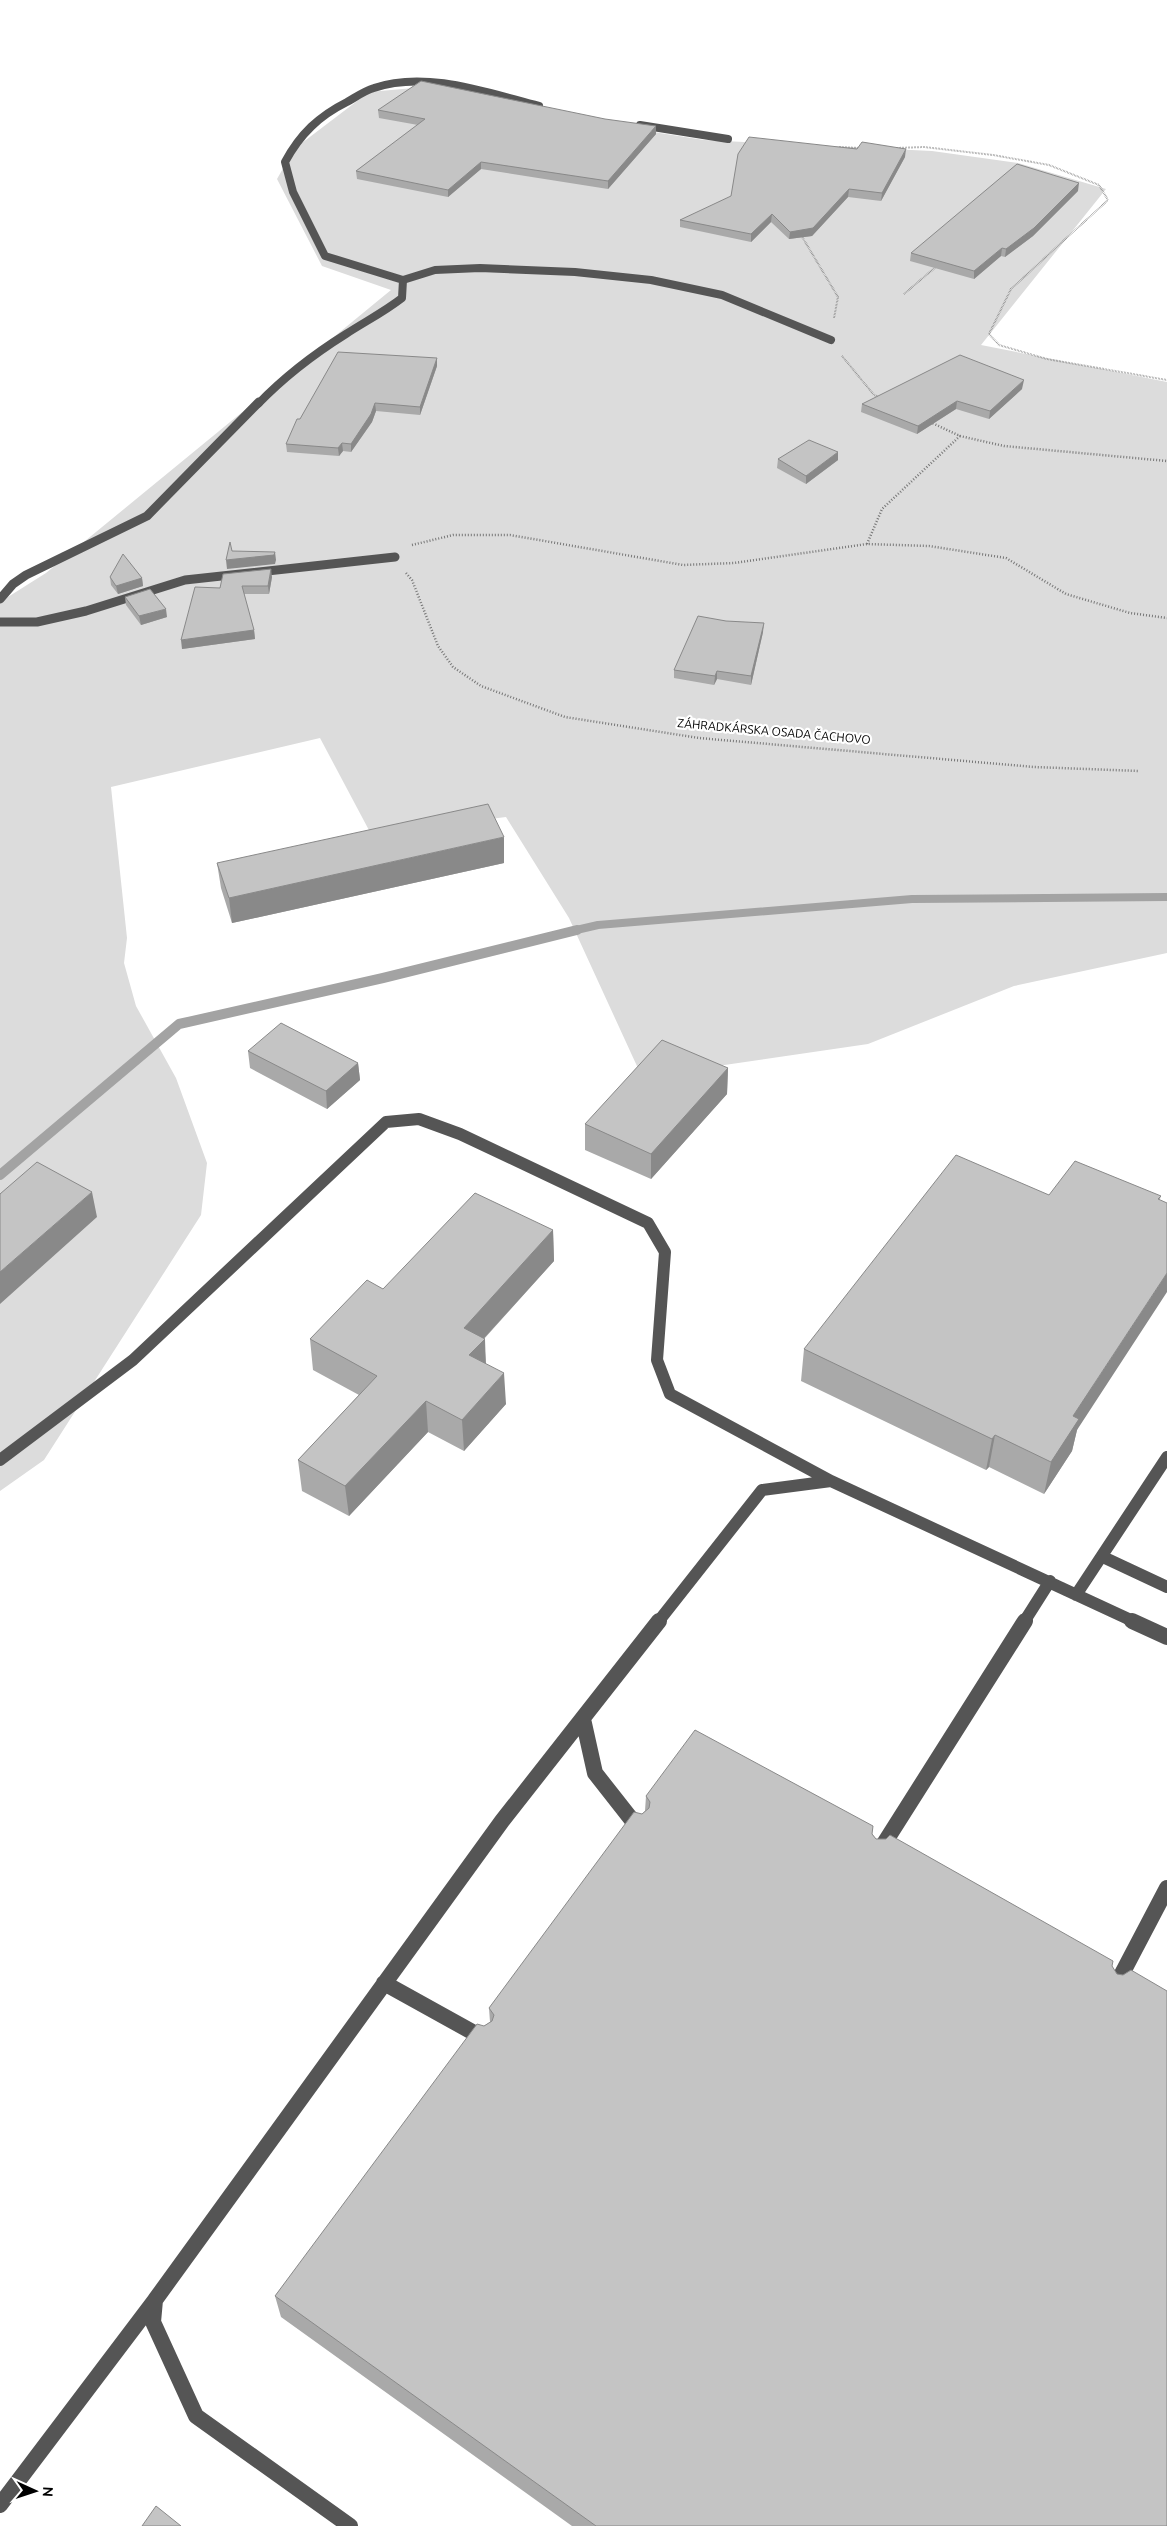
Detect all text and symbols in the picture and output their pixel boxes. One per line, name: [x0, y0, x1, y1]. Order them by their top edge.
street label: ZÁHRADKÁRSKA OSADA ČACHOVO: [677, 716, 871, 746]
north arrow: [10, 2466, 60, 2516]
text: N: [40, 2486, 56, 2497]

